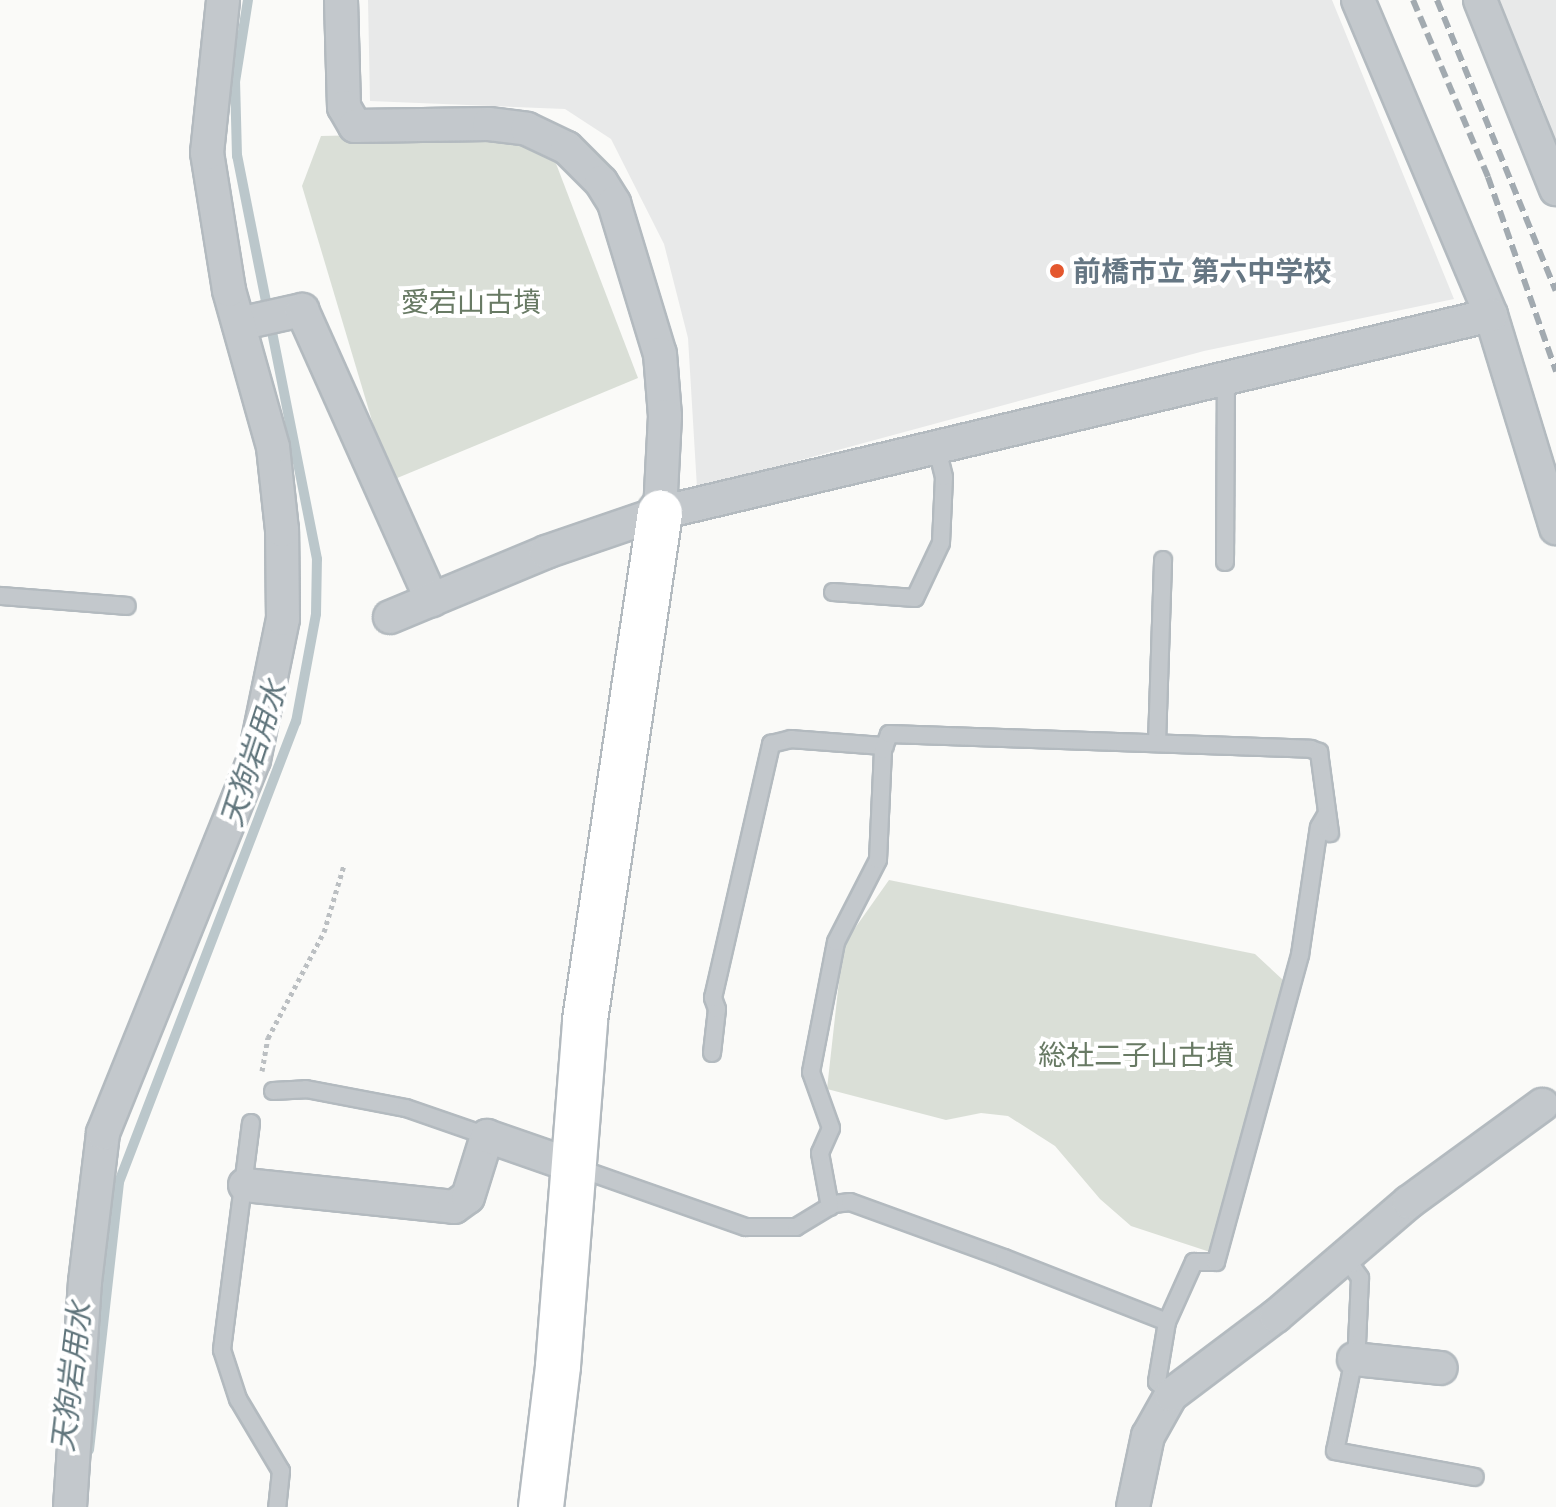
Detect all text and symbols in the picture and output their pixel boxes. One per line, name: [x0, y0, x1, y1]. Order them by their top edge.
place label: 前橋市立 第六中学校: [1073, 254, 1331, 288]
marker: 前橋市立 第六中学校: [1048, 262, 1066, 280]
park label: 愛宕山古墳: [401, 285, 541, 319]
water label: 天狗岩用水: [214, 677, 294, 831]
park label: 総社二子山古墳: [1038, 1038, 1234, 1072]
water label: 天狗岩用水: [45, 1300, 99, 1454]

